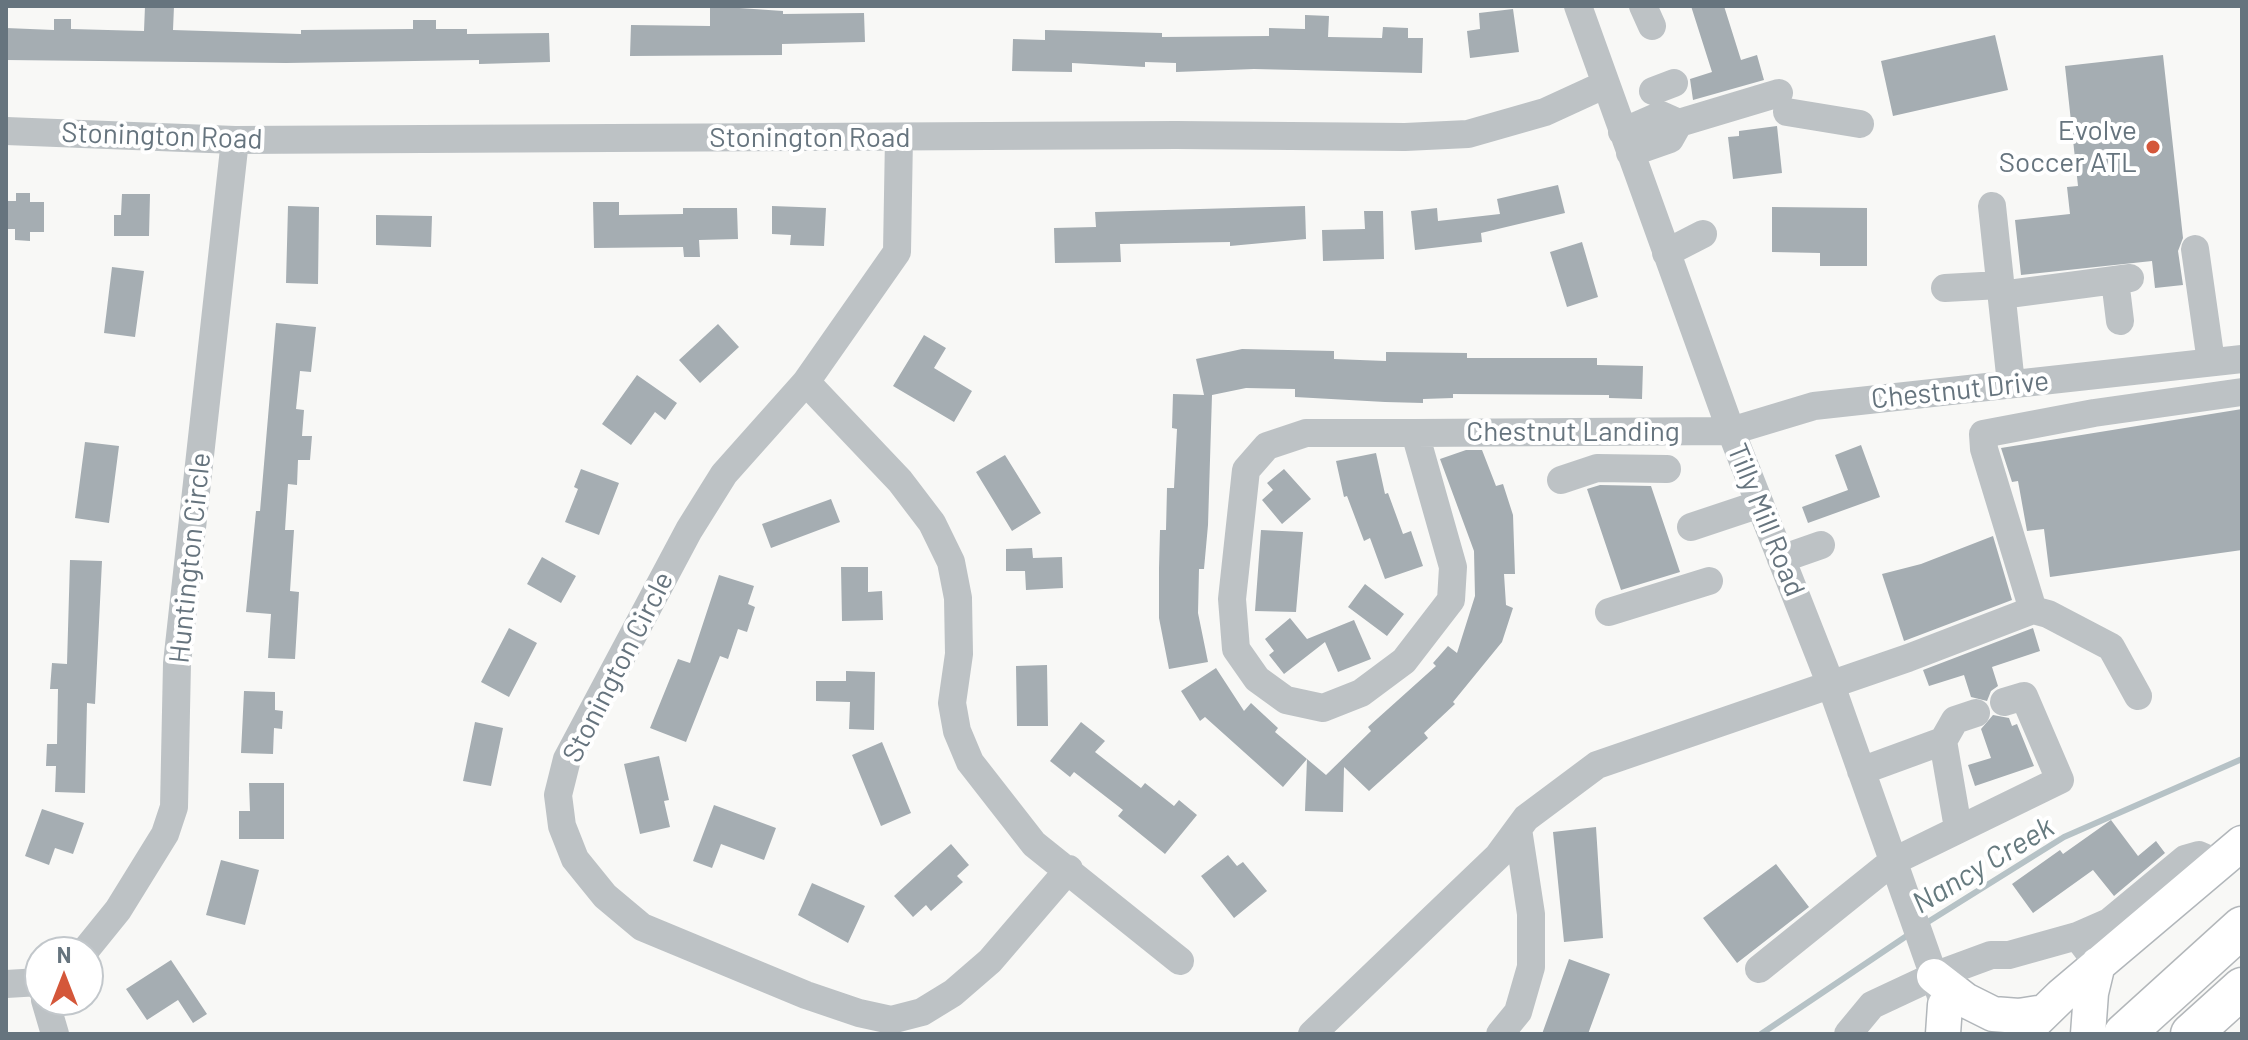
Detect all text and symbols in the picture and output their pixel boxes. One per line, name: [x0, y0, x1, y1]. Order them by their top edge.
place label: Evolve Soccer ATL: [1999, 114, 2137, 180]
street label: Stonington Road: [61, 116, 263, 156]
street label: Stonington Road: [709, 121, 911, 155]
marker: Evolve Soccer ATL: [2144, 138, 2162, 156]
street label: Chestnut Drive: [1869, 364, 2051, 416]
street label: Chestnut Landing: [1466, 415, 1680, 449]
street label: Tilly Mill Road: [1720, 439, 1812, 601]
street label: Huntington Circle: [162, 451, 218, 665]
street label: Stonington Circle: [555, 566, 681, 768]
water label: Nancy Creek: [1906, 809, 2060, 921]
north arrow: [24, 936, 104, 1016]
text: N: [57, 941, 71, 967]

